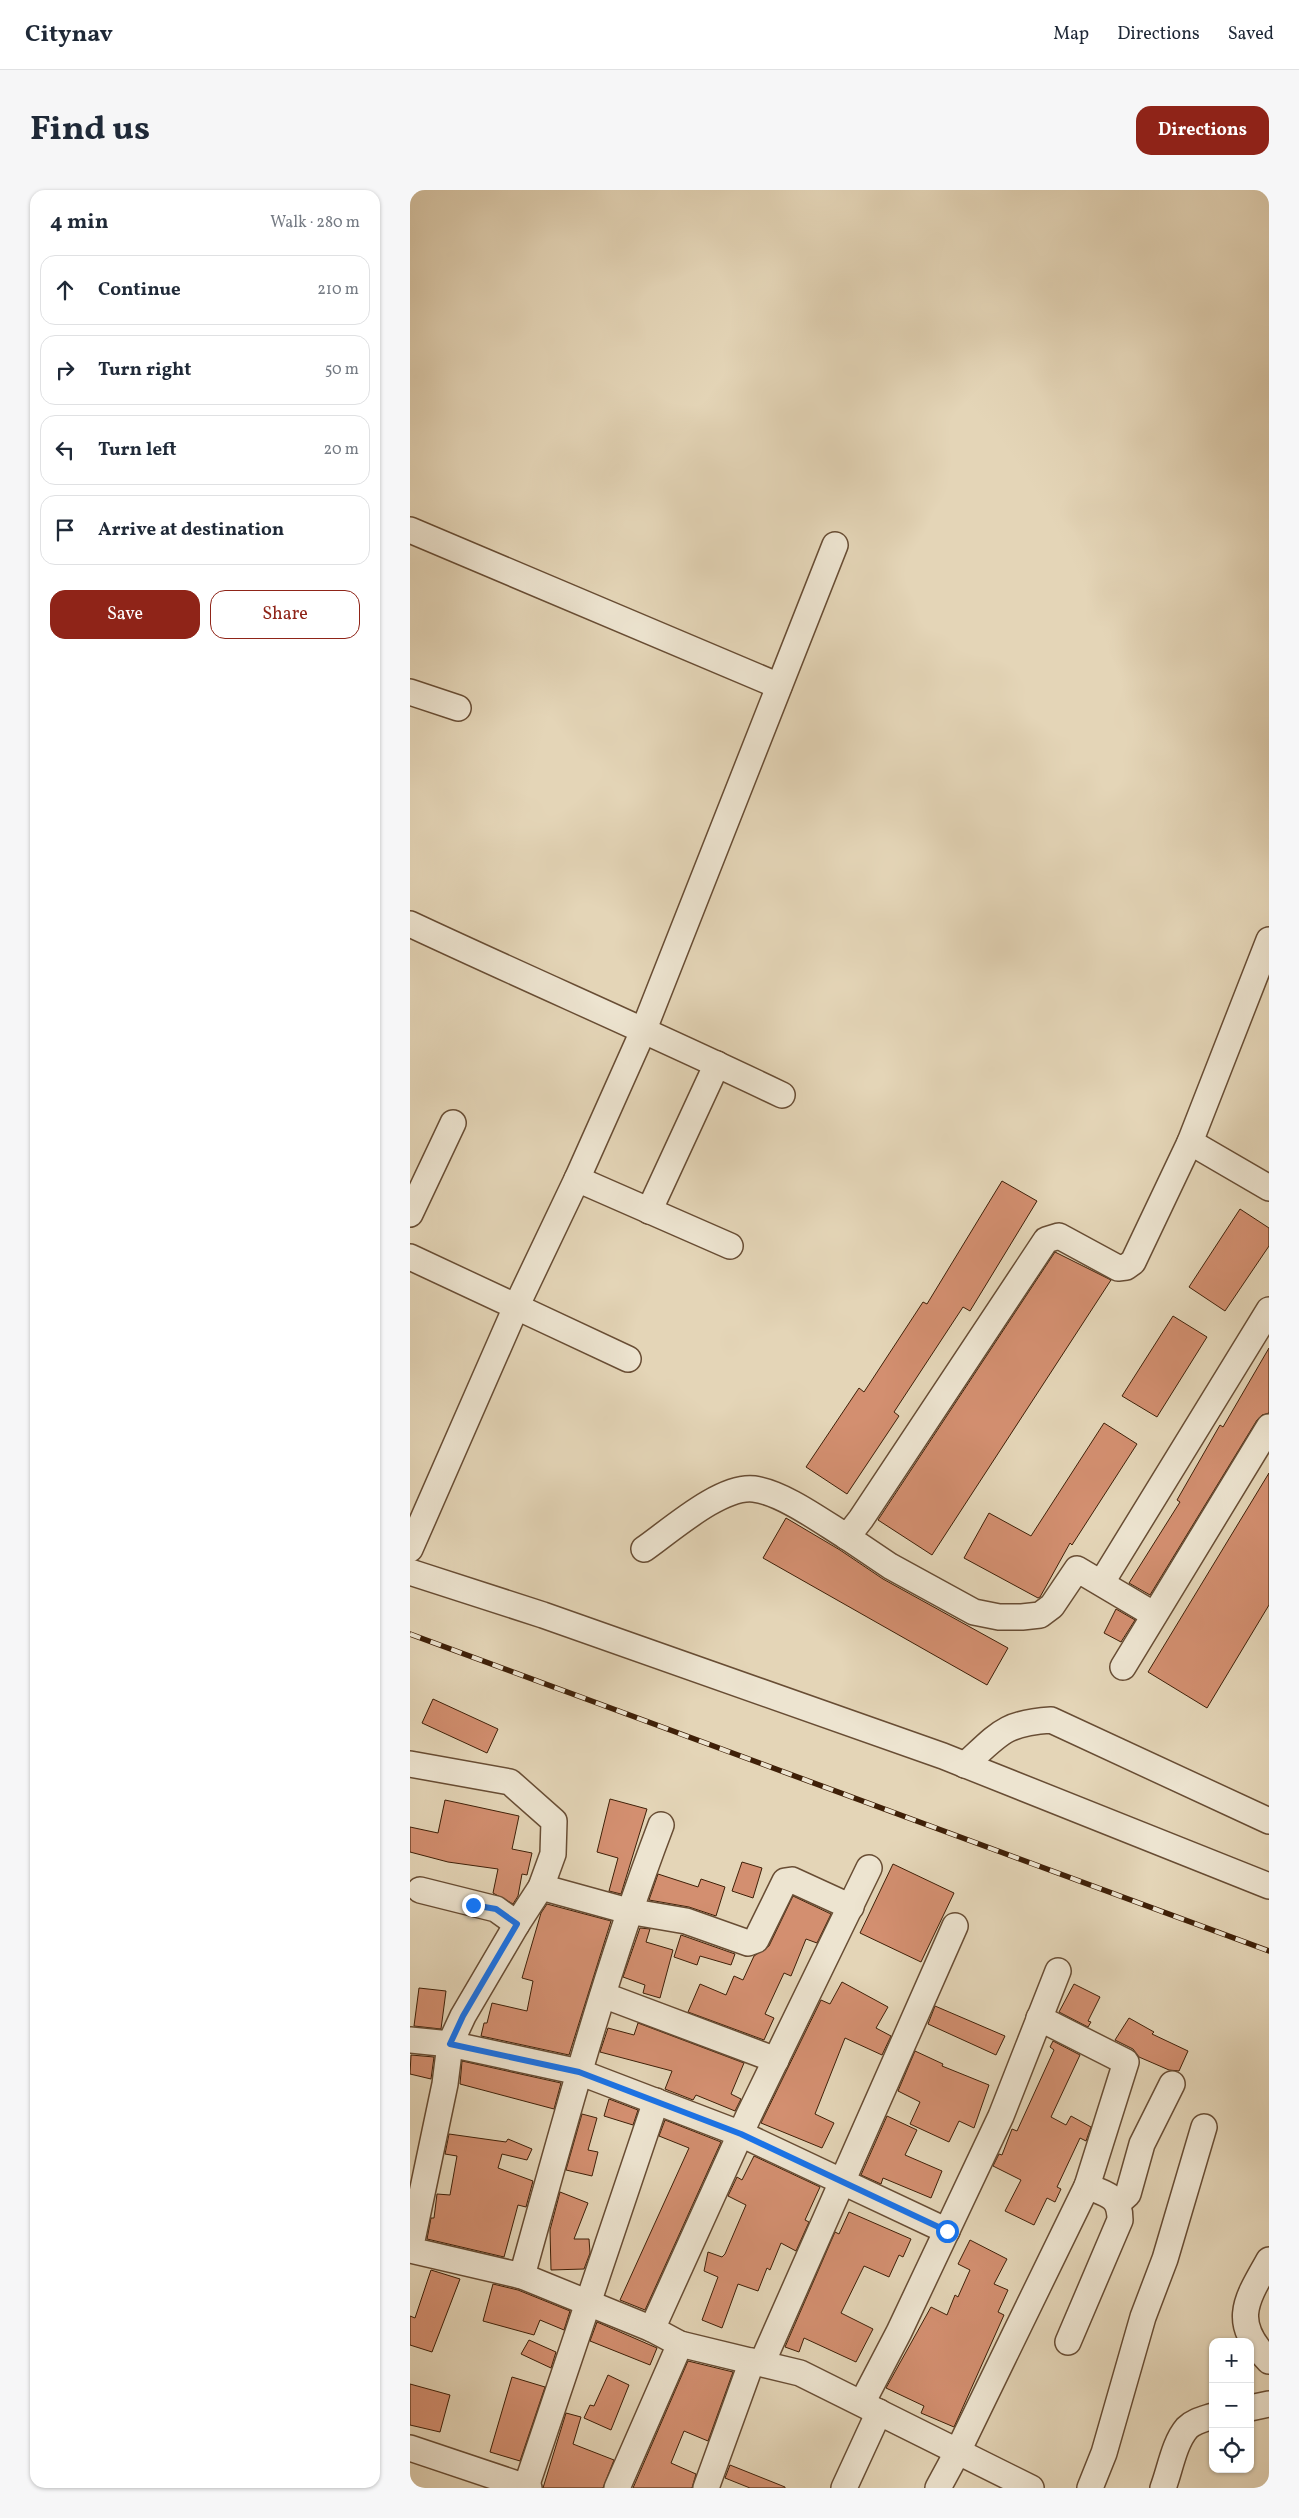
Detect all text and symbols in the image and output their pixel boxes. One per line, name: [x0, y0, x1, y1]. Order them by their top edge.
text: Citynav: [25, 18, 113, 52]
text: Map: [1053, 22, 1089, 47]
text: Directions: [1117, 22, 1200, 47]
text: Saved: [1228, 22, 1274, 47]
text: Find us: [30, 106, 150, 154]
button: Directions: [1136, 106, 1269, 155]
text: 4 min: [50, 208, 109, 237]
text: Walk · 280 m: [270, 212, 360, 234]
icon: ahead: [51, 276, 79, 304]
text: Continue: [98, 277, 181, 303]
text: 210 m: [317, 279, 359, 301]
icon: right: [51, 356, 79, 384]
text: Turn right: [98, 357, 191, 383]
text: 50 m: [325, 359, 359, 381]
icon: left: [51, 436, 79, 464]
text: Turn left: [98, 437, 177, 463]
text: 20 m: [324, 439, 359, 461]
icon: arrive: [51, 516, 79, 544]
text: Arrive at destination: [98, 517, 284, 543]
button: Save: [50, 590, 200, 639]
button: Share: [210, 590, 360, 639]
route end: [462, 1894, 485, 1917]
route start: [936, 2220, 959, 2243]
map controls: [1209, 2338, 1254, 2473]
button: +: [1209, 2338, 1254, 2383]
button: −: [1209, 2383, 1254, 2428]
button: locate: [1209, 2428, 1254, 2473]

